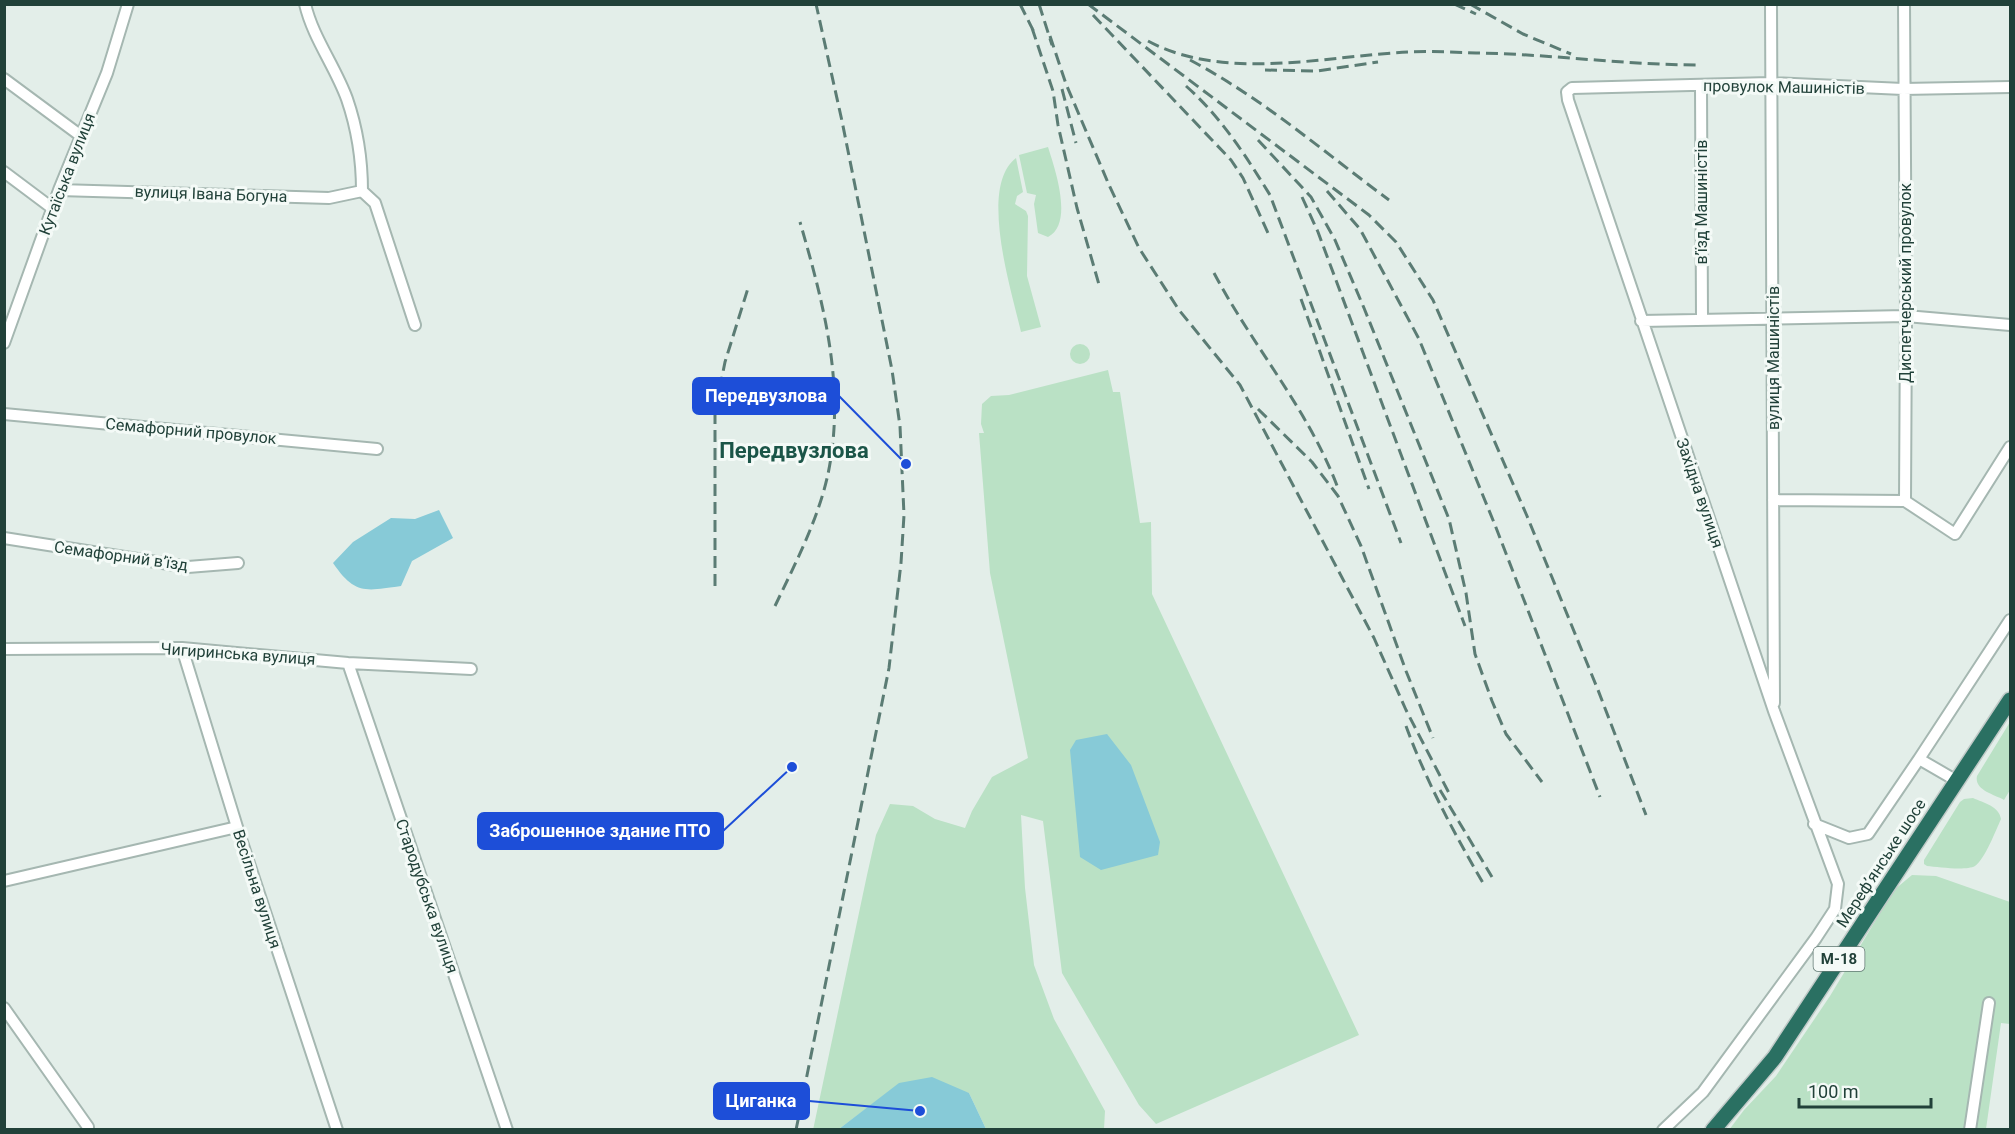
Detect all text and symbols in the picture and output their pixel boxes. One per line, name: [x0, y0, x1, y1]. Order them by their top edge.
street label: провулок Машиністів: [1703, 76, 1865, 98]
street label: Кутаїська вулиця: [35, 110, 99, 238]
street label: в’їзд Машиністів: [1692, 139, 1711, 265]
street label: вулиця Івана Богуна: [134, 182, 288, 206]
street label: Диспетчерський провулок: [1896, 183, 1915, 383]
street label: вулиця Машиністів: [1764, 286, 1783, 430]
callout: Передвузлова: [693, 378, 839, 414]
text: Передвузлова: [705, 385, 827, 406]
street label: Семафорний провулок: [105, 414, 278, 448]
street label: Західна вулиця: [1672, 436, 1728, 550]
district label: Передвузлова: [719, 438, 869, 463]
street label: Семафорний в’їзд: [53, 537, 189, 575]
street label: Чигиринська вулиця: [160, 639, 316, 669]
street label: Мереф’янське шосе: [1832, 795, 1930, 931]
callout: Заброшенное здание ПТО: [478, 813, 723, 849]
street label: Стародубська вулиця: [392, 816, 462, 976]
text: Заброшенное здание ПТО: [489, 820, 711, 841]
street label: Весільна вулиця: [229, 827, 285, 951]
road number: М-18: [1814, 947, 1864, 971]
scale bar: [1799, 1071, 1931, 1109]
text: 100 m: [1808, 1081, 1859, 1102]
callout: Циганка: [714, 1083, 809, 1119]
text: Циганка: [726, 1090, 797, 1111]

